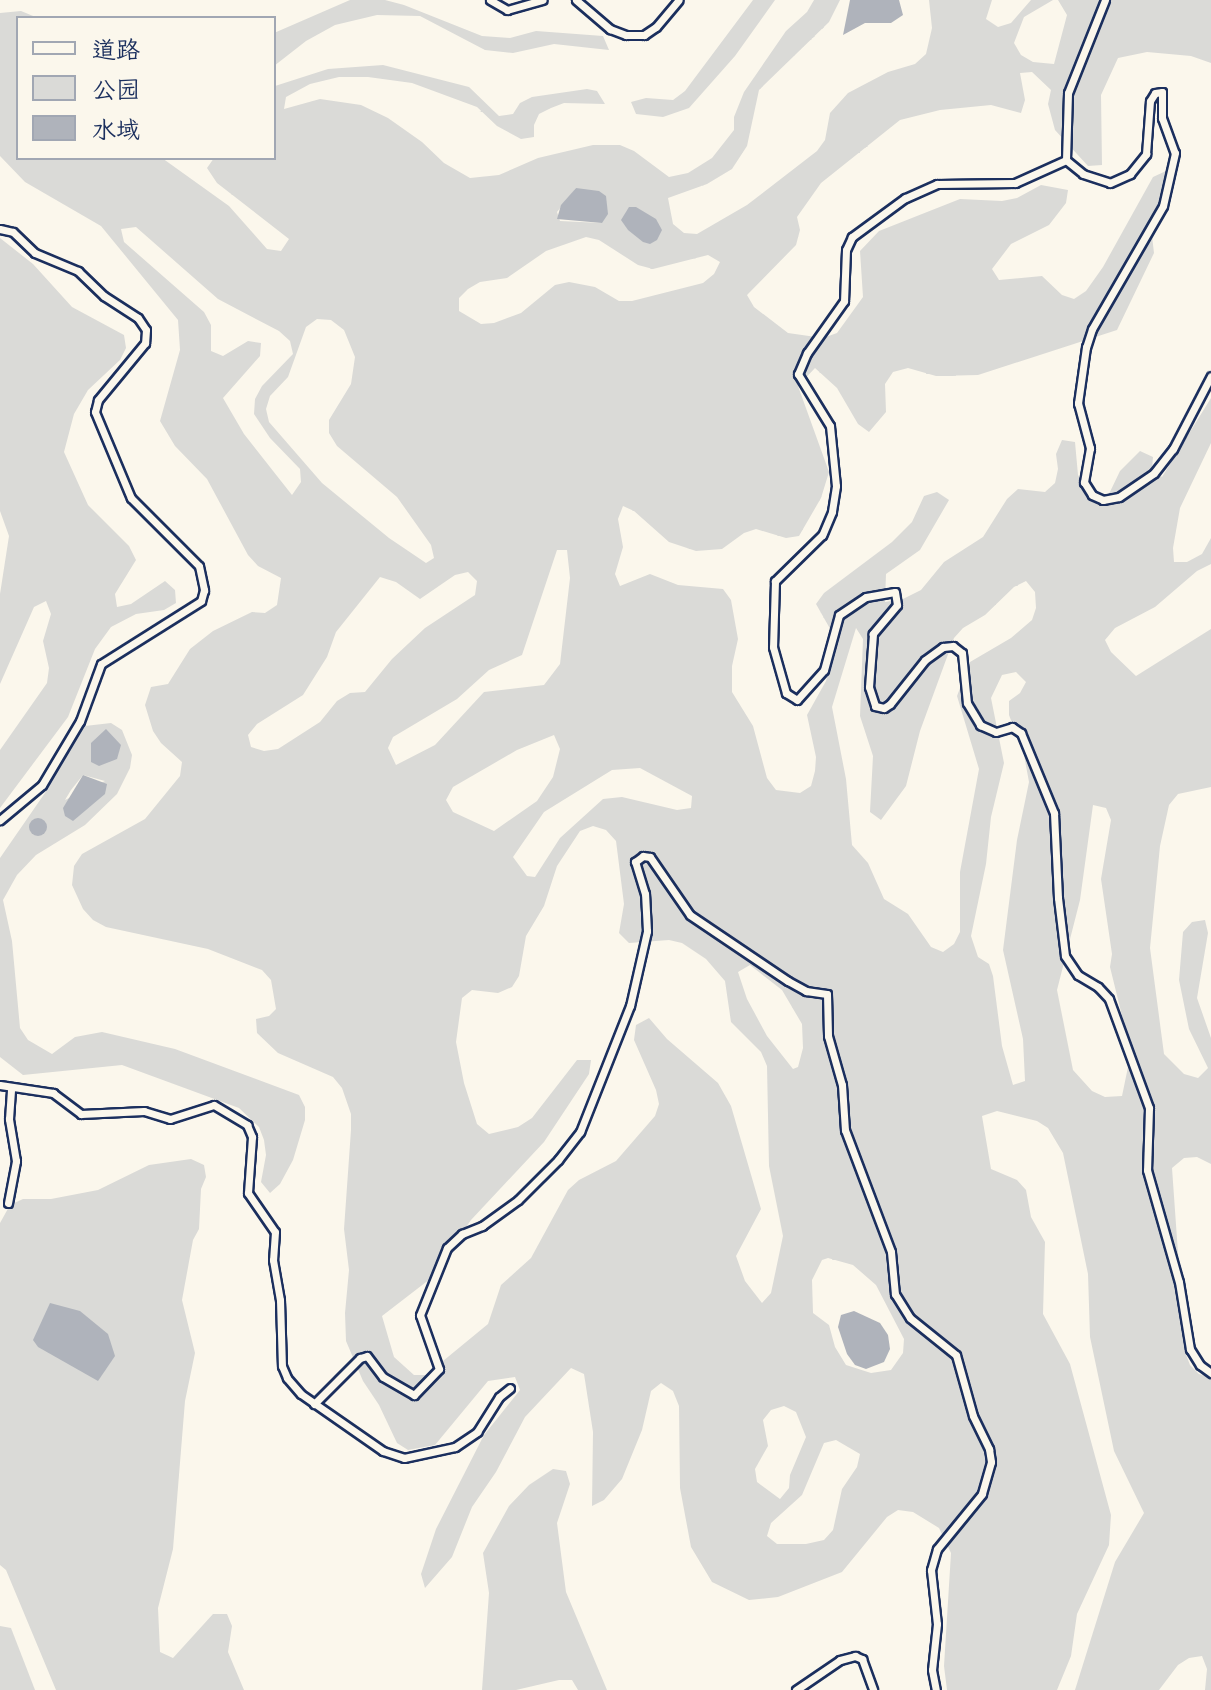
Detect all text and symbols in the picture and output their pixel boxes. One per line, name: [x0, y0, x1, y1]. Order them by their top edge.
legend: [16, 16, 276, 160]
text: 道路: [92, 30, 140, 66]
text: 公园: [92, 70, 140, 106]
text: 水域: [92, 110, 140, 146]

